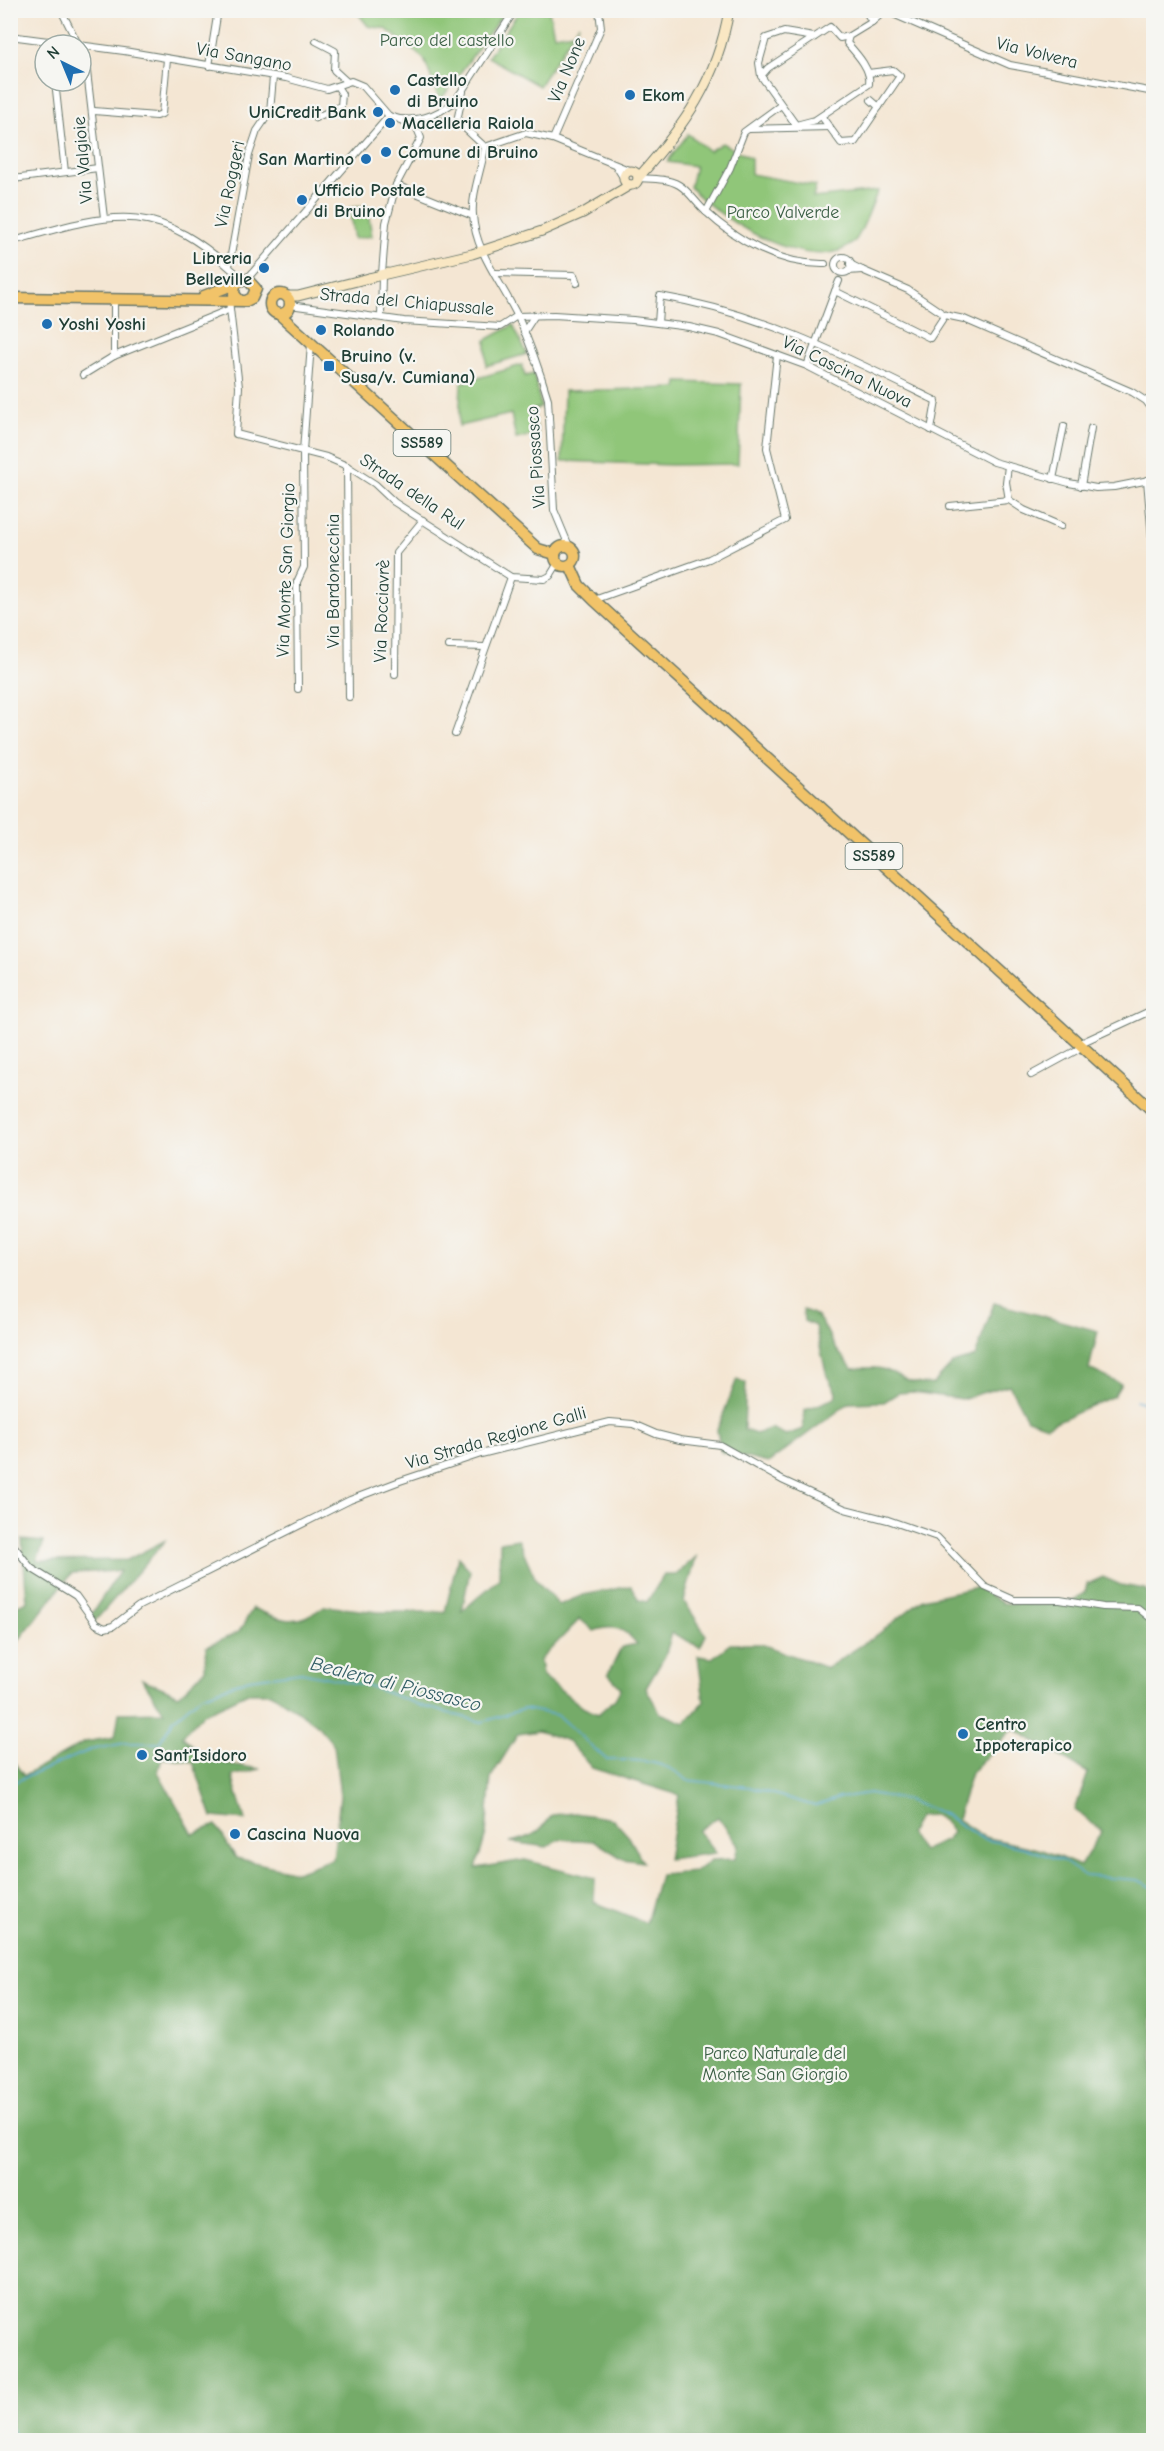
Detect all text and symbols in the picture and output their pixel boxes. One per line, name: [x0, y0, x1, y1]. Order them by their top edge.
park label: Parco del castello: [380, 30, 514, 51]
north arrow: [33, 33, 93, 93]
street label: Via Volvera: [994, 33, 1080, 73]
street label: Via None: [544, 34, 590, 106]
street label: Via Sangano: [195, 38, 293, 76]
text: N: [43, 43, 63, 63]
place label: Castello di Bruino: [407, 70, 478, 112]
marker: Castello di Bruino: [388, 83, 402, 97]
place label: Ekom: [642, 85, 685, 106]
marker: Ekom: [623, 88, 637, 102]
place label: UniCredit Bank: [249, 102, 366, 123]
marker: UniCredit Bank: [371, 105, 385, 119]
place label: Macelleria Raiola: [402, 113, 534, 134]
street label: Via Valgioie: [69, 116, 97, 204]
marker: Macelleria Raiola: [383, 116, 397, 130]
street label: Via Roggeri: [211, 139, 249, 229]
place label: Comune di Bruino: [398, 142, 538, 163]
marker: Comune di Bruino: [379, 145, 393, 159]
place label: San Martino: [259, 149, 354, 170]
marker: San Martino: [359, 152, 373, 166]
place label: Ufficio Postale di Bruino: [314, 180, 425, 222]
marker: Ufficio Postale di Bruino: [295, 193, 309, 207]
park label: Parco Valverde: [727, 202, 839, 223]
place label: Libreria Belleville: [185, 248, 252, 290]
marker: Libreria Belleville: [257, 261, 271, 275]
street label: Strada del Chiapussale: [319, 284, 495, 320]
place label: Yoshi Yoshi: [59, 314, 146, 335]
marker: Yoshi Yoshi: [40, 317, 54, 331]
place label: Rolando: [333, 320, 395, 341]
marker: Rolando: [314, 323, 328, 337]
street label: Via Cascina Nuova: [779, 332, 915, 412]
place label: Bruino (v. Susa/v. Cumiana): [341, 346, 475, 388]
marker: Bruino (v. Susa/v. Cumiana): [322, 359, 336, 373]
street label: Via Piossasco: [522, 405, 550, 509]
road number: SS589: [394, 430, 450, 456]
street label: Strada della Rul: [356, 449, 468, 535]
street label: Via Monte San Giorgio: [272, 482, 300, 658]
street label: Via Bardonecchia: [323, 514, 344, 648]
street label: Via Rocciavrè: [370, 559, 394, 663]
road number: SS589: [846, 843, 902, 869]
street label: Via Strada Regione Galli: [403, 1402, 589, 1474]
water label: Bealera di Piossasco: [308, 1652, 484, 1716]
place label: Centro Ippoterapico: [975, 1714, 1072, 1756]
marker: Centro Ippoterapico: [956, 1727, 970, 1741]
place label: Sant'Isidoro: [154, 1745, 247, 1766]
marker: Sant'Isidoro: [135, 1748, 149, 1762]
place label: Cascina Nuova: [247, 1824, 360, 1845]
marker: Cascina Nuova: [228, 1827, 242, 1841]
park label: Parco Naturale del Monte San Giorgio: [702, 2043, 848, 2085]

